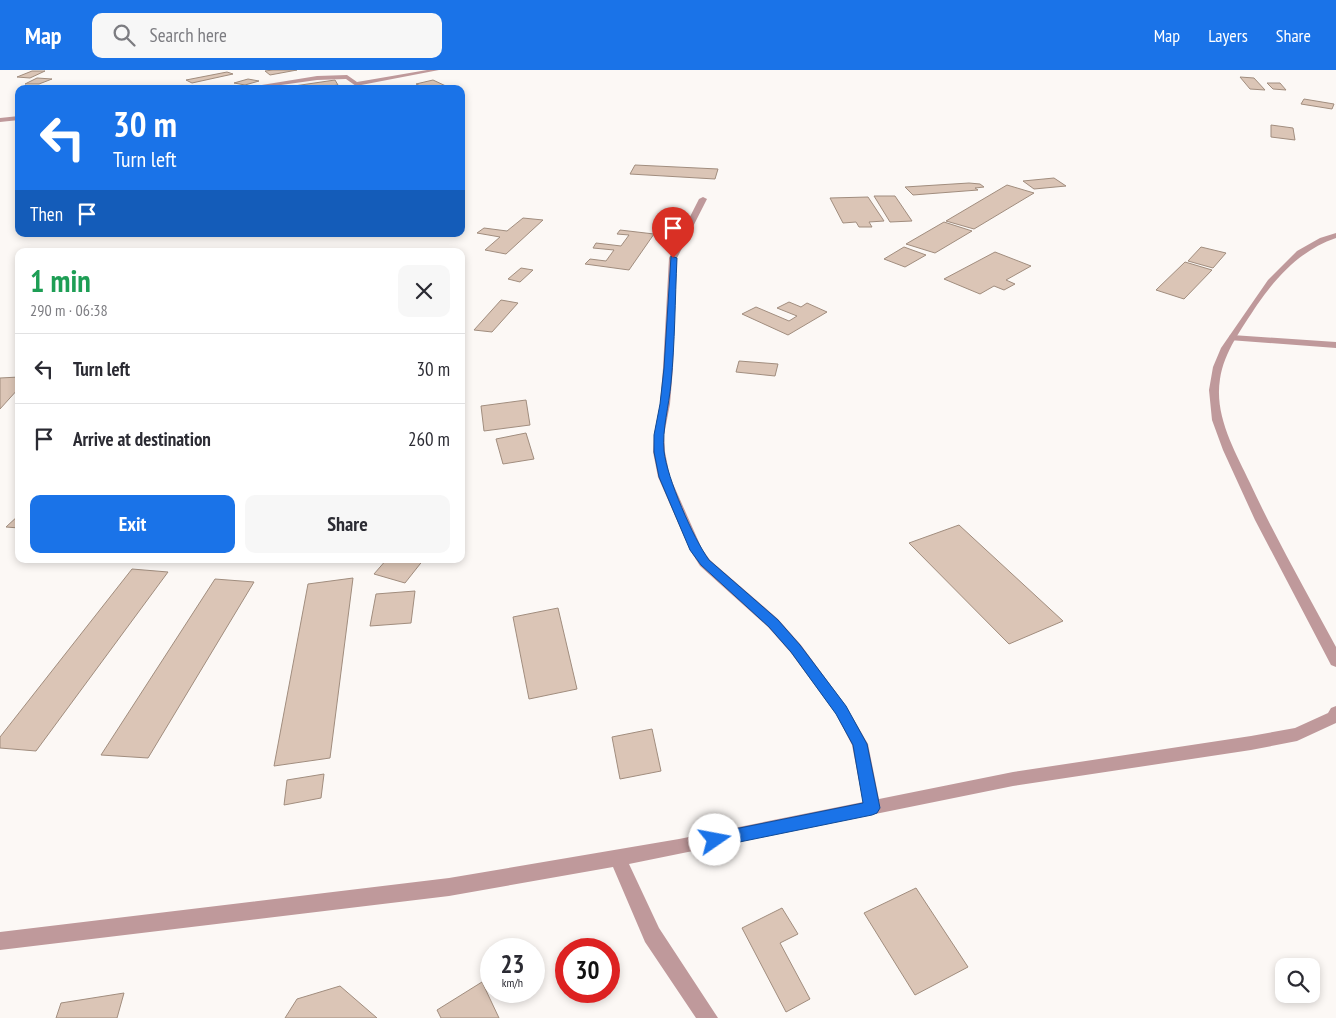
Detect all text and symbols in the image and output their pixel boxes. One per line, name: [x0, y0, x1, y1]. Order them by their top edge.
search box: [92, 13, 442, 58]
text: Map: [25, 20, 62, 51]
icon: search: [110, 21, 138, 49]
text: Search here: [150, 23, 227, 47]
text: Map: [1154, 24, 1180, 47]
text: Layers: [1208, 24, 1248, 47]
text: Share: [1276, 24, 1311, 47]
text: 30 m: [113, 101, 177, 147]
icon: left: [30, 105, 95, 170]
text: Turn left: [113, 145, 177, 173]
icon: arrive: [73, 200, 101, 228]
text: Then: [30, 202, 63, 226]
pin: [652, 207, 694, 258]
icon: arrive: [659, 214, 687, 242]
text: 1 min: [30, 261, 91, 300]
button: close: [398, 265, 450, 317]
text: 290 m · 06:38: [30, 300, 108, 320]
icon: left: [30, 355, 58, 383]
text: Turn left: [73, 357, 130, 381]
text: 30 m: [417, 357, 450, 381]
icon: arrive: [30, 425, 58, 453]
text: Arrive at destination: [73, 427, 211, 451]
text: 260 m: [408, 427, 450, 451]
button: Exit: [30, 495, 235, 553]
button: Share: [245, 495, 450, 553]
position arrow: [688, 813, 740, 865]
speed limit sign: 30: [555, 938, 620, 1003]
text: 23: [501, 948, 524, 980]
map controls: [1275, 958, 1320, 1003]
button: search: [1275, 958, 1320, 1003]
text: km/h: [502, 975, 523, 990]

